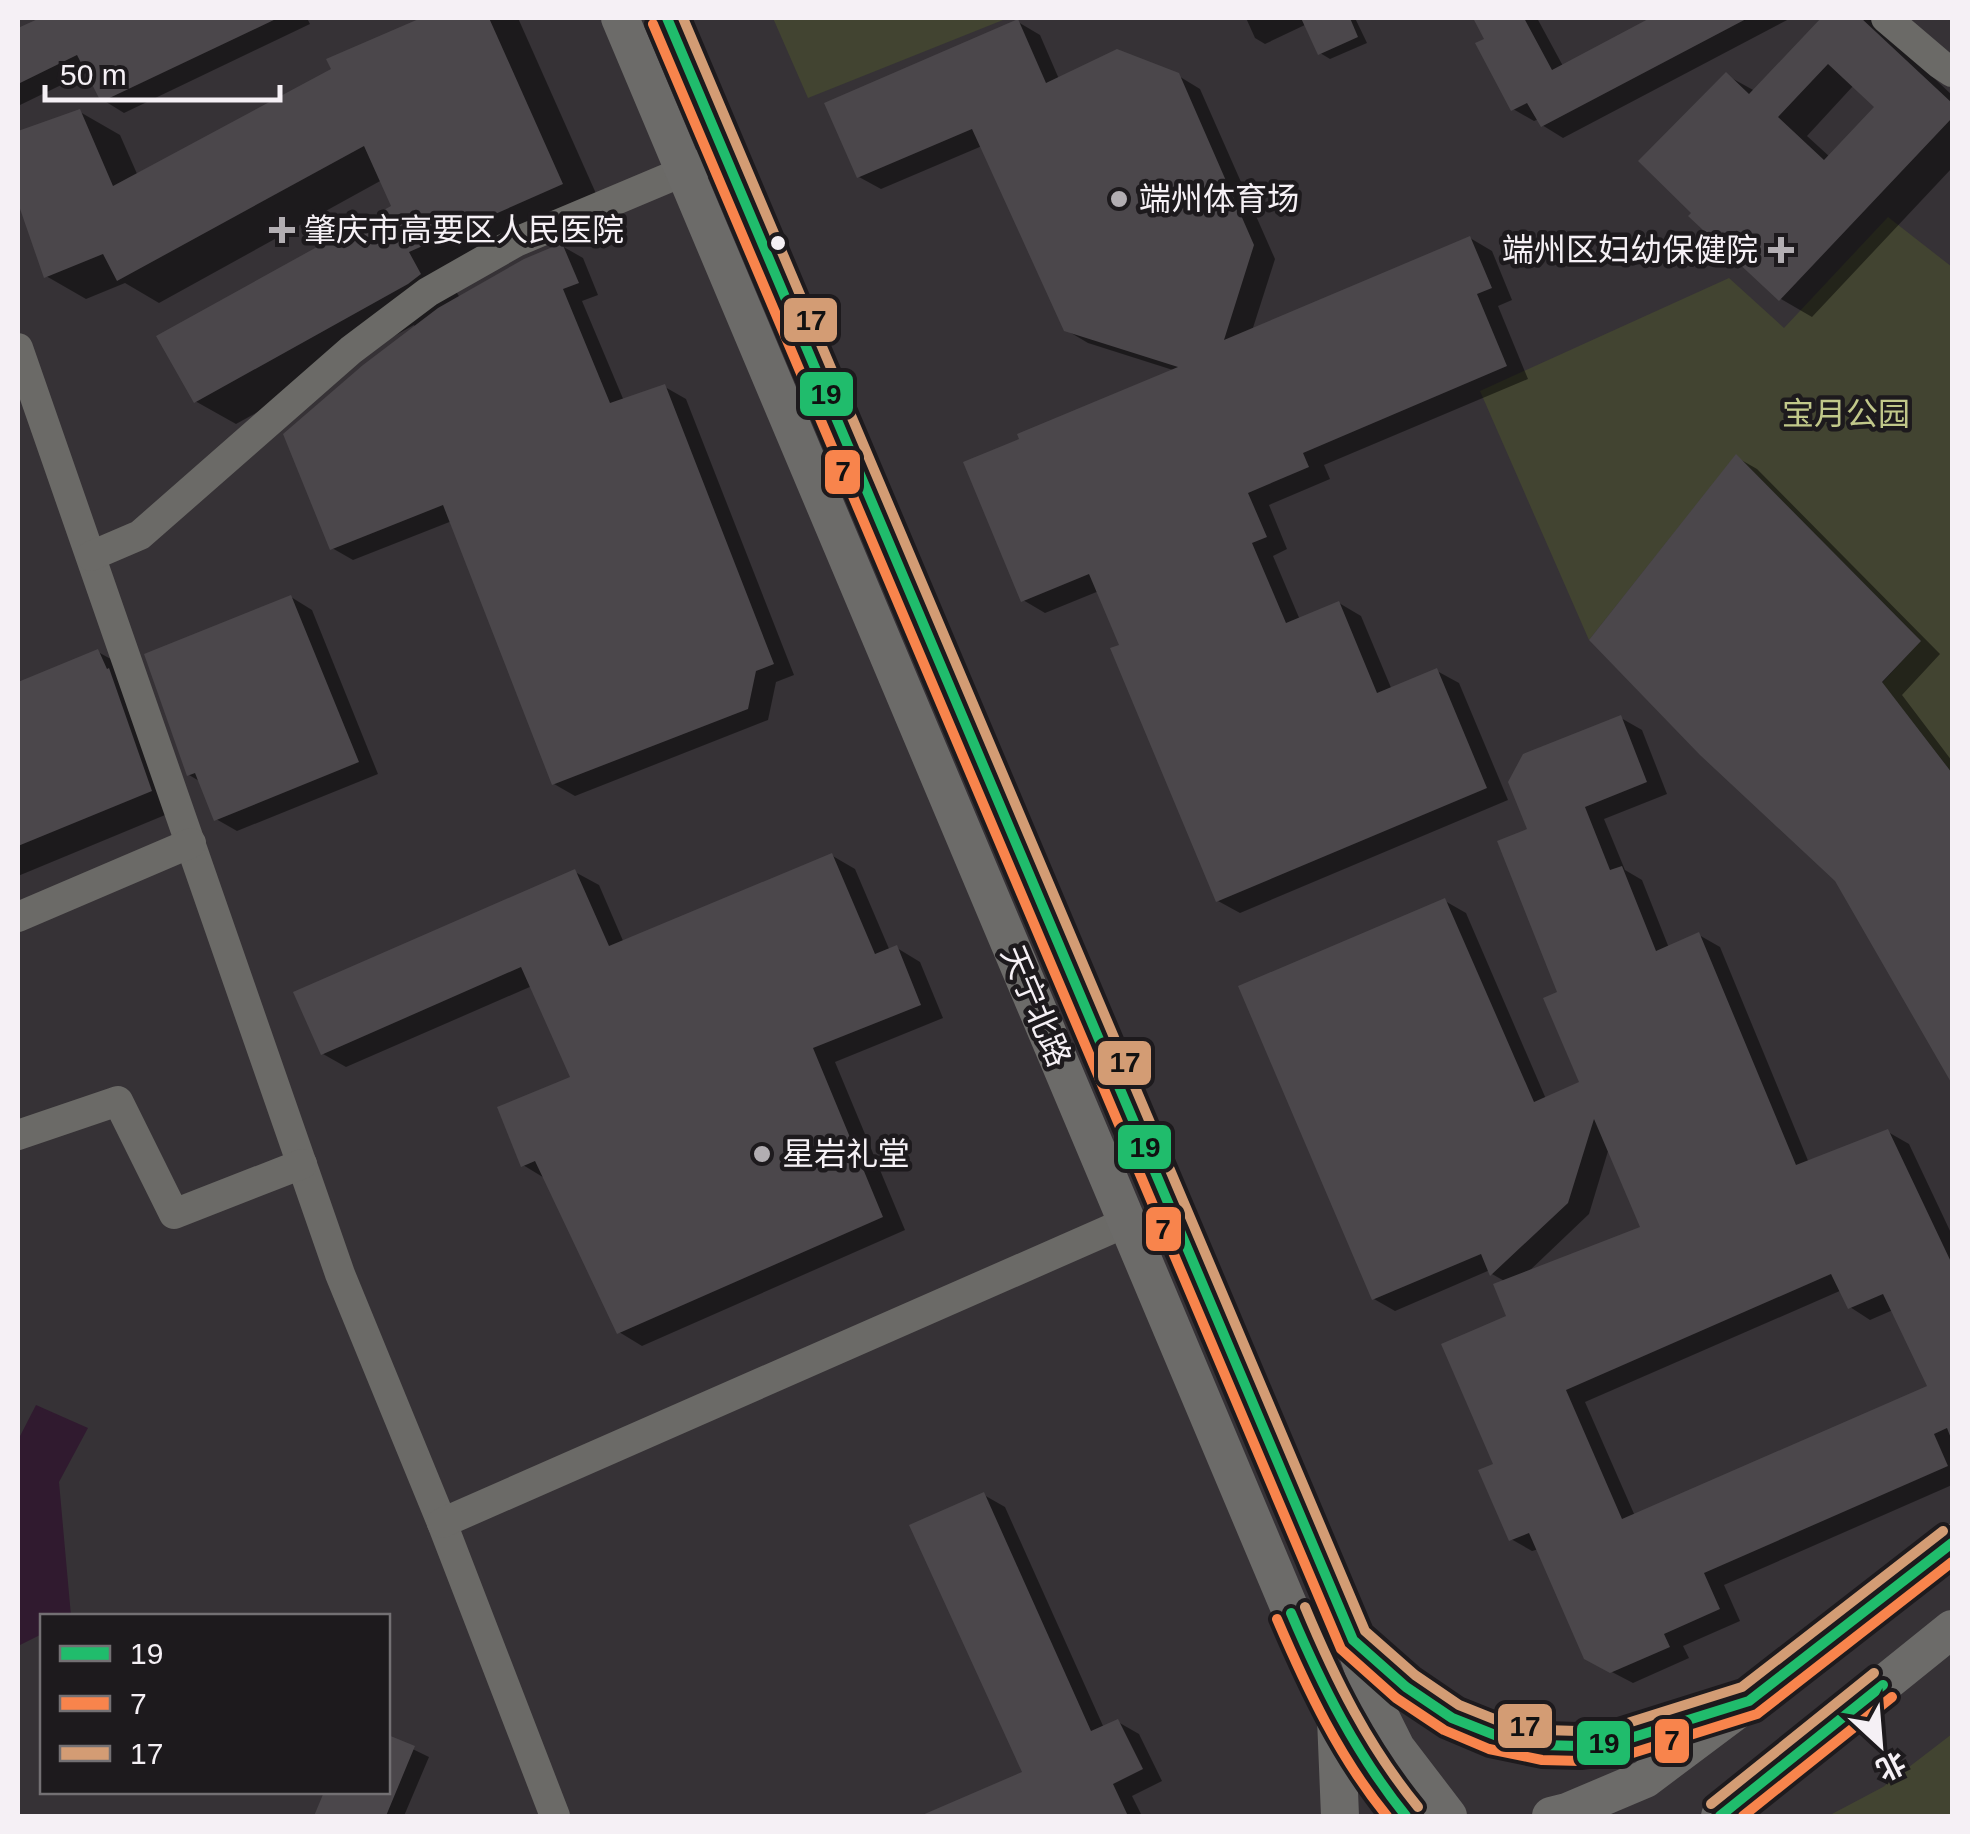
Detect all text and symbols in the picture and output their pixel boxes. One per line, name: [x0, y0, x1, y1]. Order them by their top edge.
scale bar: [45, 40, 280, 102]
text: 50 m: [60, 58, 127, 91]
place label: 端州体育场: [1139, 181, 1299, 217]
marker: 端州体育场: [1108, 188, 1130, 210]
place label: 肇庆市高要区人民医院: [304, 212, 624, 248]
marker: 肇庆市高要区人民医院: [269, 217, 295, 243]
place label: 端州区妇幼保健院: [1502, 232, 1758, 268]
unlabelled marker: [768, 233, 788, 253]
marker: 端州区妇幼保健院: [1768, 237, 1794, 263]
line badge: 17: [782, 296, 839, 344]
text: 17: [795, 305, 827, 336]
line badge: 19: [798, 370, 855, 418]
text: 19: [810, 379, 842, 410]
park label: 宝月公园: [1782, 396, 1910, 432]
line badge: 7: [823, 448, 862, 496]
text: 7: [835, 456, 851, 487]
street label: 天宁北路: [994, 940, 1078, 1072]
line badge: 17: [1096, 1039, 1153, 1087]
text: 17: [1109, 1047, 1141, 1078]
line badge: 19: [1116, 1123, 1173, 1171]
text: 19: [1129, 1132, 1161, 1163]
place label: 星岩礼堂: [782, 1136, 910, 1172]
marker: 星岩礼堂: [751, 1143, 773, 1165]
line badge: 7: [1144, 1205, 1183, 1253]
text: 7: [1155, 1214, 1171, 1245]
legend: [40, 1614, 390, 1794]
text: 19: [130, 1637, 163, 1670]
text: 7: [130, 1687, 147, 1720]
north arrow: [1830, 1694, 1930, 1794]
line badge: 17: [1496, 1702, 1554, 1750]
text: 17: [1509, 1711, 1541, 1742]
line badge: 7: [1653, 1717, 1691, 1765]
line badge: 19: [1575, 1719, 1632, 1767]
text: 7: [1664, 1725, 1680, 1756]
text: 19: [1588, 1728, 1620, 1759]
text: 17: [130, 1737, 163, 1770]
text: 北: [1871, 1746, 1910, 1786]

